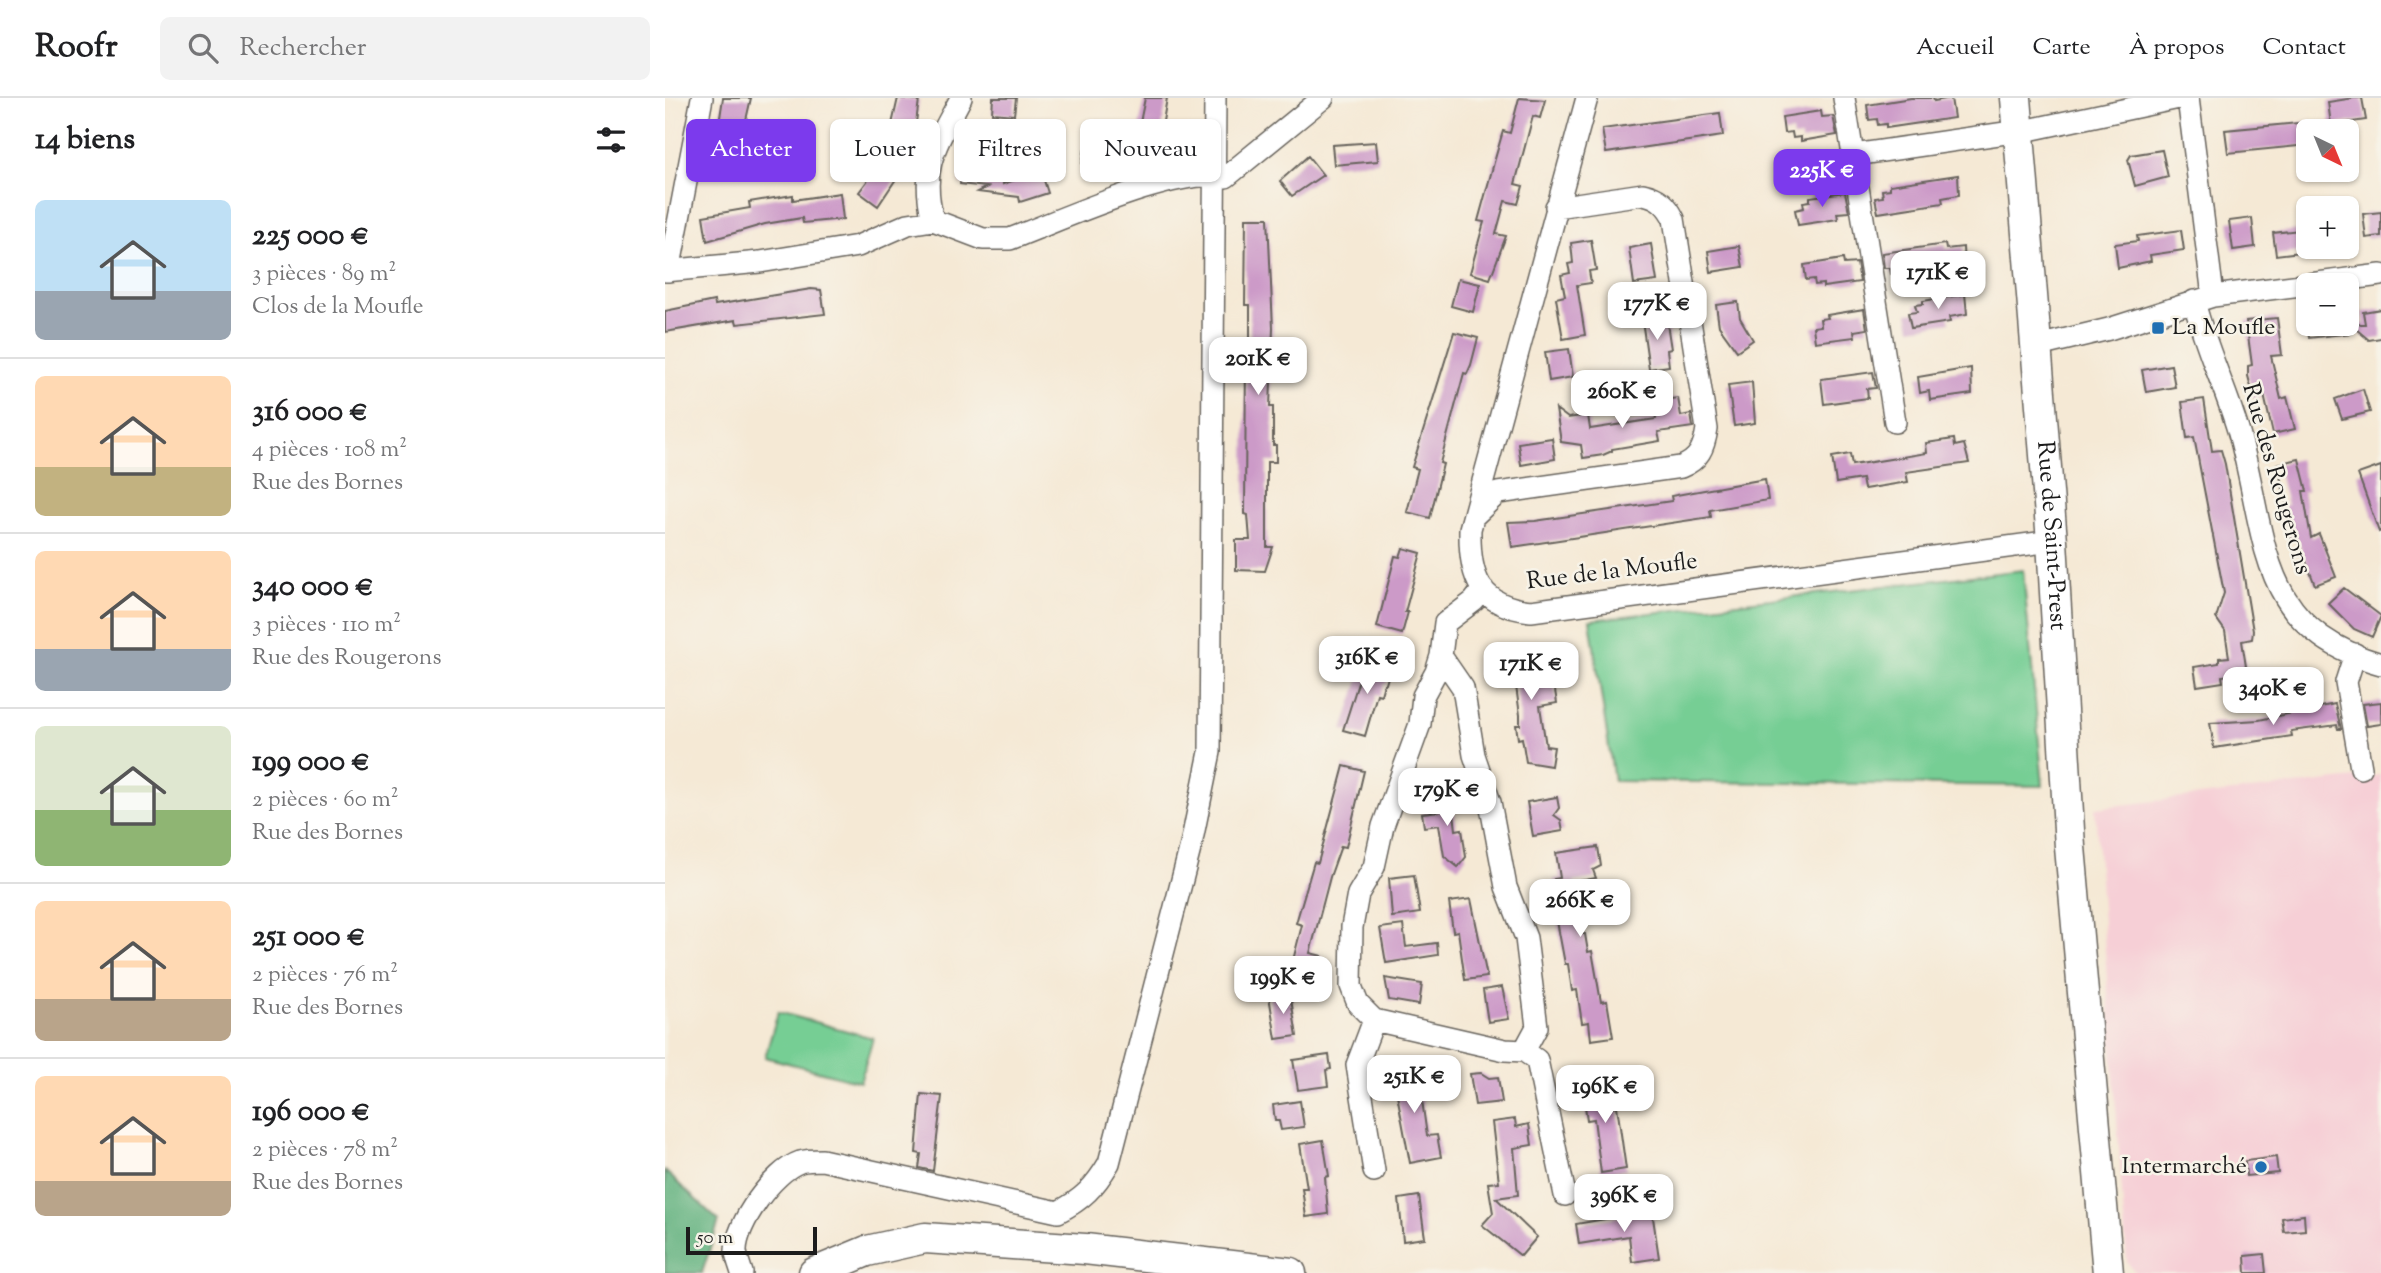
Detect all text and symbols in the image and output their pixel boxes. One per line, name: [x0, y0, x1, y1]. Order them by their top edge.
search box: [160, 17, 650, 80]
text: Roofr: [35, 24, 118, 72]
icon: search: [184, 29, 222, 67]
text: Rechercher: [240, 30, 367, 67]
text: Accueil: [1916, 31, 1995, 65]
text: Carte: [2033, 31, 2091, 65]
text: À propos: [2129, 31, 2224, 65]
text: Contact: [2262, 31, 2346, 65]
text: 14 biens: [35, 119, 135, 162]
chip: Acheter: [686, 119, 816, 182]
chip: Louer: [830, 119, 940, 182]
chip: Filtres: [954, 119, 1066, 182]
chip: Nouveau: [1080, 119, 1221, 182]
north arrow: [2296, 119, 2359, 182]
map controls: [2296, 119, 2359, 336]
icon: filters: [592, 121, 630, 159]
pin: 225K €: [1765, 150, 1879, 209]
text: 225K €: [1789, 155, 1855, 188]
button: +: [2296, 196, 2359, 259]
text: 225 000 €: [252, 215, 369, 258]
icon: home: [91, 228, 175, 312]
pin: 171K €: [1881, 252, 1995, 311]
text: 171K €: [1907, 257, 1969, 290]
text: 3 pièces · 89 m²: [252, 258, 396, 291]
button: −: [2296, 273, 2359, 336]
pin: 177K €: [1600, 282, 1714, 342]
text: 177K €: [1624, 288, 1690, 321]
text: Clos de la Moufle: [252, 291, 423, 324]
place label: La Moufle: [2172, 311, 2276, 345]
marker: La Moufle: [2150, 320, 2166, 336]
pin: 201K €: [1201, 338, 1315, 397]
text: 201K €: [1225, 343, 1291, 376]
pin: 260K €: [1565, 370, 1679, 430]
text: 260K €: [1587, 376, 1657, 409]
street label: Rue des Rougerons: [2232, 379, 2320, 579]
text: 316 000 €: [252, 391, 368, 434]
icon: home: [91, 404, 175, 488]
text: 4 pièces · 108 m²: [252, 434, 407, 467]
street label: Rue de Saint-Prest: [2027, 440, 2074, 631]
text: Rue des Bornes: [252, 467, 403, 500]
street label: Rue de la Moufle: [1525, 545, 1699, 599]
text: 340 000 €: [252, 566, 374, 609]
icon: home: [91, 579, 175, 663]
text: 3 pièces · 110 m²: [252, 609, 401, 642]
pin: 316K €: [1310, 636, 1424, 696]
text: Rue des Rougerons: [252, 642, 441, 675]
text: 316K €: [1335, 642, 1399, 675]
pin: 171K €: [1474, 642, 1588, 702]
text: 171K €: [1500, 648, 1562, 681]
pin: 340K €: [2216, 668, 2330, 727]
text: 340K €: [2239, 673, 2307, 706]
text: 199 000 €: [252, 741, 370, 784]
icon: home: [91, 754, 175, 838]
pin: 179K €: [1390, 768, 1504, 828]
text: 179K €: [1414, 774, 1480, 807]
text: 2 pièces · 60 m²: [252, 784, 399, 817]
text: Rue des Bornes: [252, 817, 403, 850]
pin: 266K €: [1523, 880, 1637, 939]
text: 266K €: [1545, 885, 1615, 918]
text: 251 000 €: [252, 916, 365, 959]
icon: home: [91, 929, 175, 1013]
pin: 199K €: [1226, 956, 1340, 1016]
text: 2 pièces · 76 m²: [252, 959, 398, 992]
text: 199K €: [1250, 962, 1316, 995]
text: Rue des Bornes: [252, 992, 403, 1025]
pin: 251K €: [1357, 1056, 1471, 1115]
text: 251K €: [1383, 1061, 1445, 1094]
pin: 196K €: [1548, 1066, 1662, 1125]
text: 196K €: [1572, 1071, 1638, 1104]
text: 196 000 €: [252, 1091, 370, 1134]
icon: home: [91, 1104, 175, 1188]
text: 2 pièces · 78 m²: [252, 1134, 398, 1167]
place label: Intermarché: [2121, 1150, 2247, 1184]
marker: Intermarché: [2253, 1159, 2269, 1175]
text: Rue des Bornes: [252, 1167, 403, 1200]
pin: 396K €: [1567, 1174, 1681, 1234]
text: 396K €: [1590, 1180, 1658, 1213]
scale bar: [686, 1224, 817, 1256]
text: 50 m: [697, 1225, 733, 1252]

